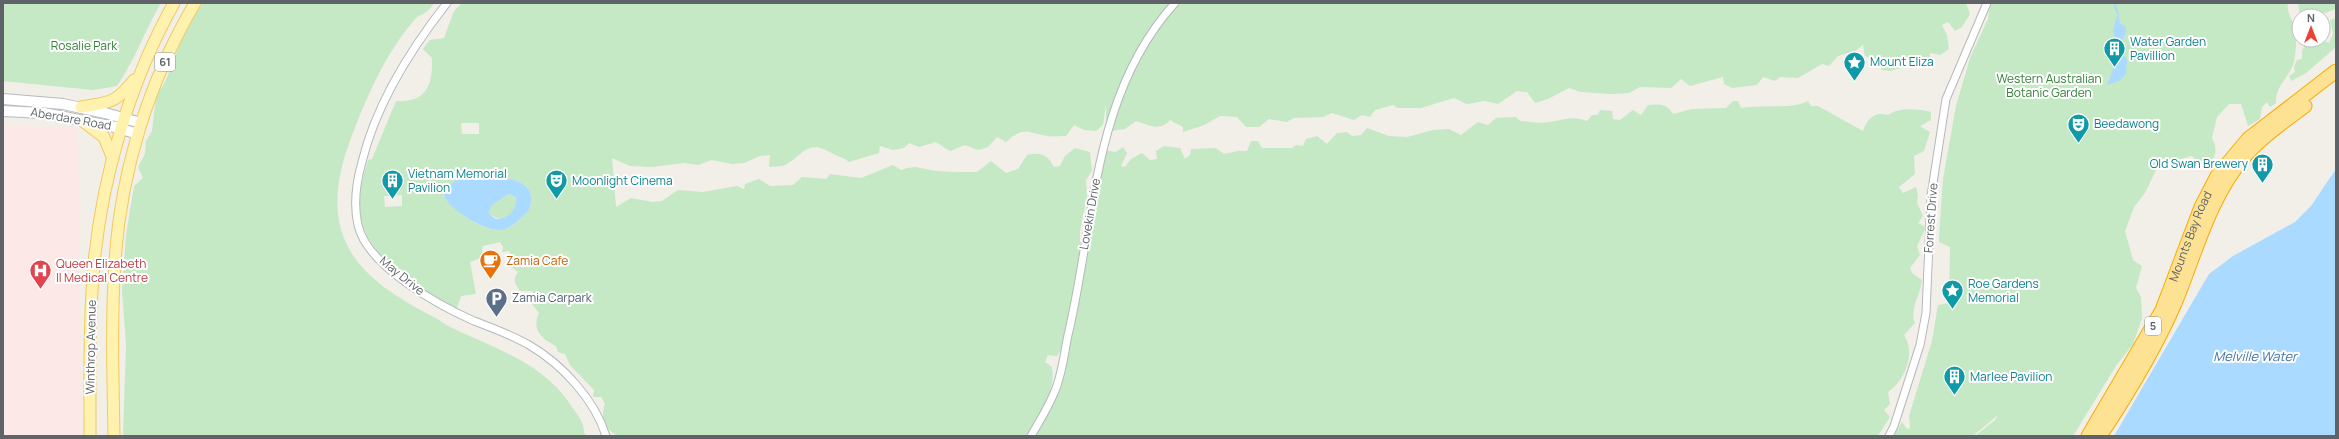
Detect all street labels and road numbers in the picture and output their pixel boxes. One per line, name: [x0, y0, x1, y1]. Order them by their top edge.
road number: 61: [155, 53, 175, 71]
street label: Aberdare Road: [29, 103, 113, 134]
street label: Lovekin Drive: [1075, 177, 1104, 251]
street label: Forrest Drive: [1920, 182, 1941, 254]
street label: Mounts Bay Road: [2165, 188, 2216, 284]
street label: May Drive: [376, 252, 428, 299]
street label: Winthrop Avenue: [81, 299, 100, 395]
road number: 5: [2145, 317, 2161, 335]

